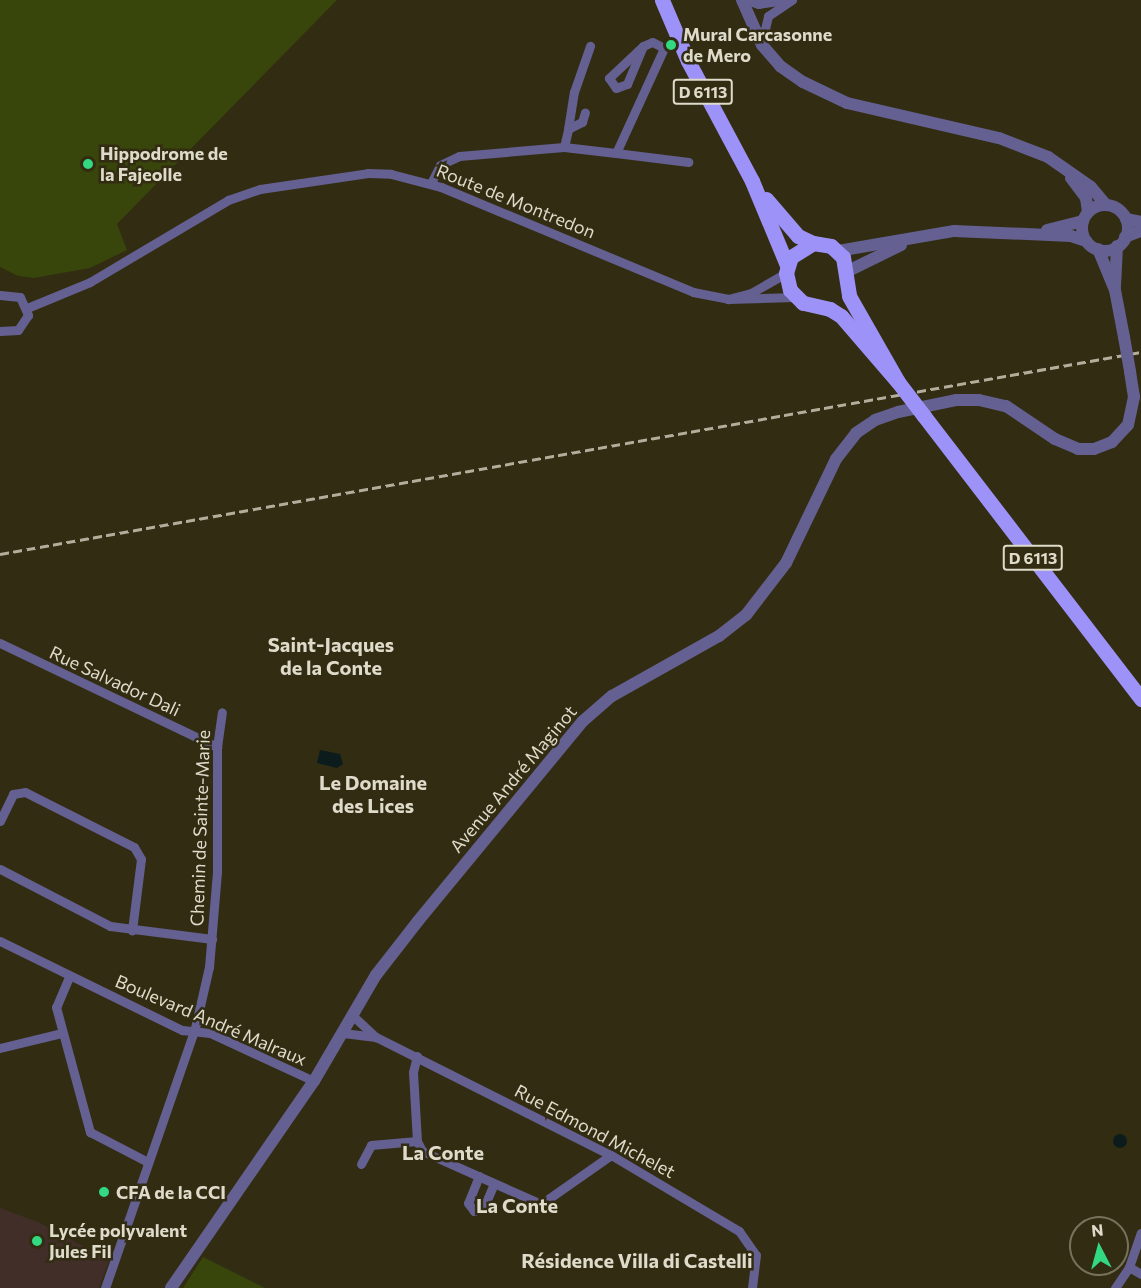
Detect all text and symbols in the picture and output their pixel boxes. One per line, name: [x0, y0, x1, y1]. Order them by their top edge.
place label: Mural Carcasonne de Mero: [683, 24, 832, 66]
marker: Mural Carcasonne de Mero: [664, 38, 678, 52]
road number: D 6113: [672, 79, 734, 105]
place label: Hippodrome de la Fajeolle: [100, 143, 228, 186]
marker: Hippodrome de la Fajeolle: [81, 157, 95, 171]
street label: Route de Montredon: [433, 159, 599, 243]
road number: D 6113: [1002, 545, 1064, 571]
district label: Saint-Jacques de la Conte: [268, 633, 394, 680]
street label: Rue Salvador Dali: [46, 641, 184, 721]
street label: Avenue André Maginot: [445, 701, 581, 857]
street label: Chemin de Sainte-Marie: [186, 729, 214, 927]
district label: Le Domaine des Lices: [319, 770, 427, 817]
street label: Boulevard André Malraux: [112, 970, 310, 1070]
street label: Rue Edmond Michelet: [511, 1080, 679, 1182]
district label: La Conte: [402, 1140, 484, 1164]
place label: CFA de la CCI: [116, 1181, 226, 1203]
marker: CFA de la CCI: [97, 1185, 111, 1199]
district label: La Conte: [476, 1193, 558, 1217]
north arrow: [1069, 1216, 1129, 1276]
place label: Lycée polyvalent Jules Fil: [49, 1220, 187, 1262]
text: N: [1090, 1220, 1104, 1240]
marker: Lycée polyvalent Jules Fil: [30, 1234, 44, 1248]
district label: Résidence Villa di Castelli: [521, 1248, 753, 1272]

